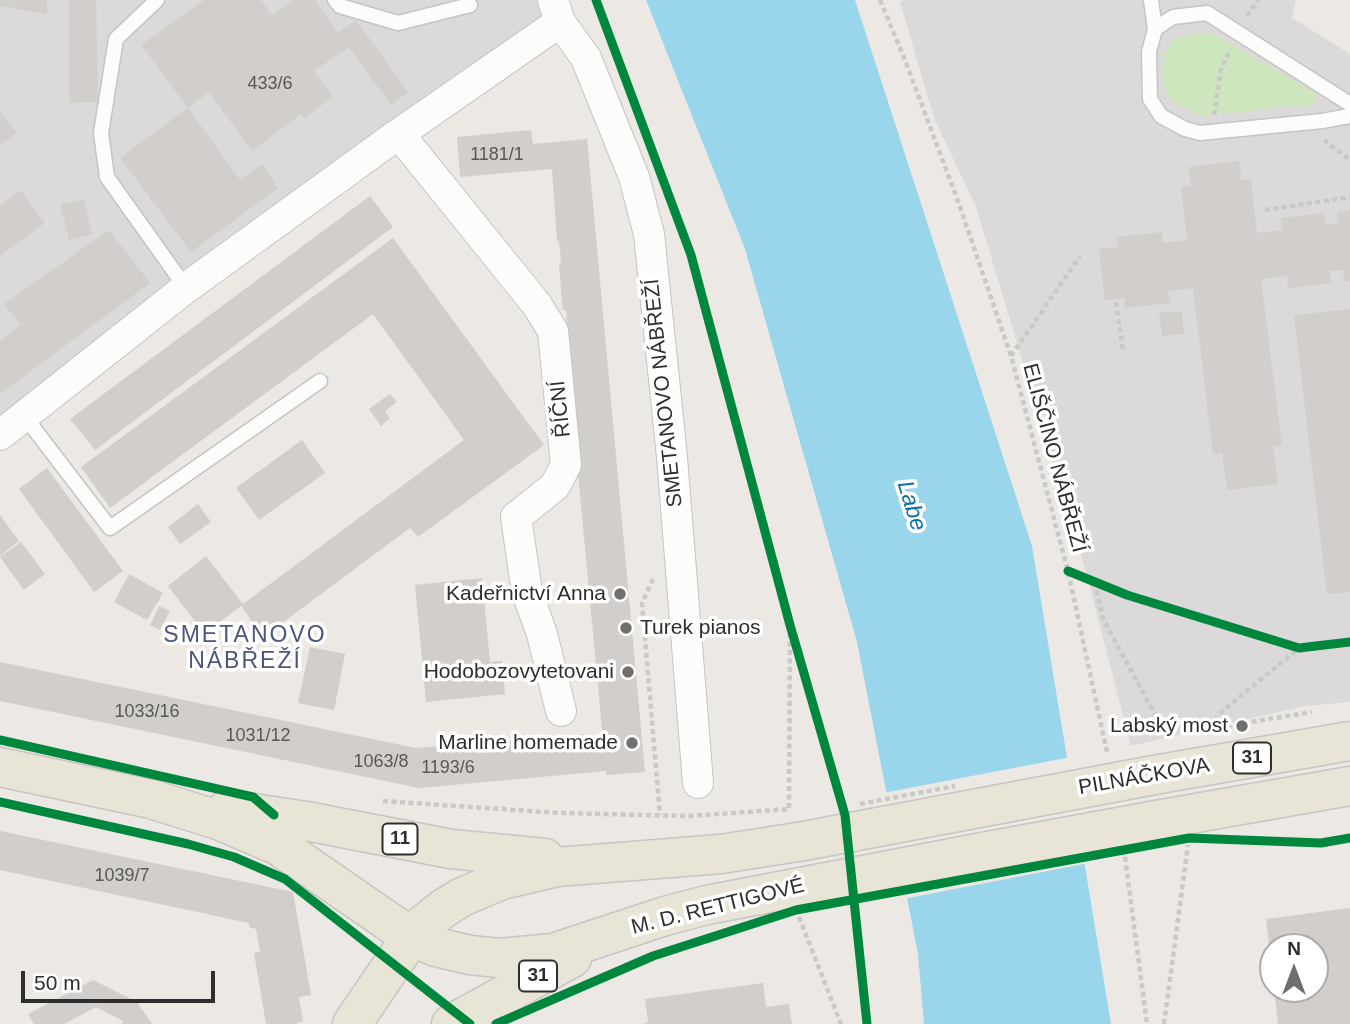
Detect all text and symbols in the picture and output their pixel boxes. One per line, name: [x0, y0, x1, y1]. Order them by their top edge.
house number: 433/6: [247, 73, 293, 95]
house number: 1181/1: [470, 144, 524, 166]
street label: SMETANOVO NÁBŘEŽÍ: [639, 278, 689, 508]
street label: ELIŠČINO NÁBŘEŽÍ: [1017, 361, 1091, 555]
street label: ŘÍČNÍ: [545, 379, 577, 439]
water label: Labe: [890, 478, 932, 534]
place label: Kadeřnictví Anna: [446, 581, 606, 607]
marker: Kadeřnictví Anna: [612, 586, 628, 602]
place label: Turek pianos: [640, 615, 761, 641]
marker: Turek pianos: [618, 620, 634, 636]
district label: SMETANOVO NÁBŘEŽÍ: [164, 622, 326, 676]
place label: Hodobozovytetovani: [424, 659, 614, 685]
marker: Hodobozovytetovani: [620, 664, 636, 680]
house number: 1033/16: [114, 701, 180, 723]
place label: Labský most: [1110, 713, 1228, 739]
marker: Labský most: [1234, 718, 1250, 734]
house number: 1031/12: [225, 725, 291, 747]
place label: Marline homemade: [438, 730, 618, 756]
marker: Marline homemade: [624, 735, 640, 751]
road number: 31: [1233, 743, 1271, 774]
house number: 1063/8: [353, 751, 409, 773]
street label: PILNÁČKOVA: [1076, 753, 1212, 801]
house number: 1193/6: [421, 757, 475, 779]
road number: 11: [382, 824, 418, 854]
house number: 1039/7: [94, 865, 150, 887]
street label: M. D. RETTIGOVÉ: [629, 873, 807, 941]
north arrow: [1259, 933, 1329, 1003]
text: N: [1287, 938, 1301, 959]
scale bar: [24, 958, 219, 1002]
road number: 31: [519, 960, 557, 992]
text: 50 m: [34, 971, 81, 994]

